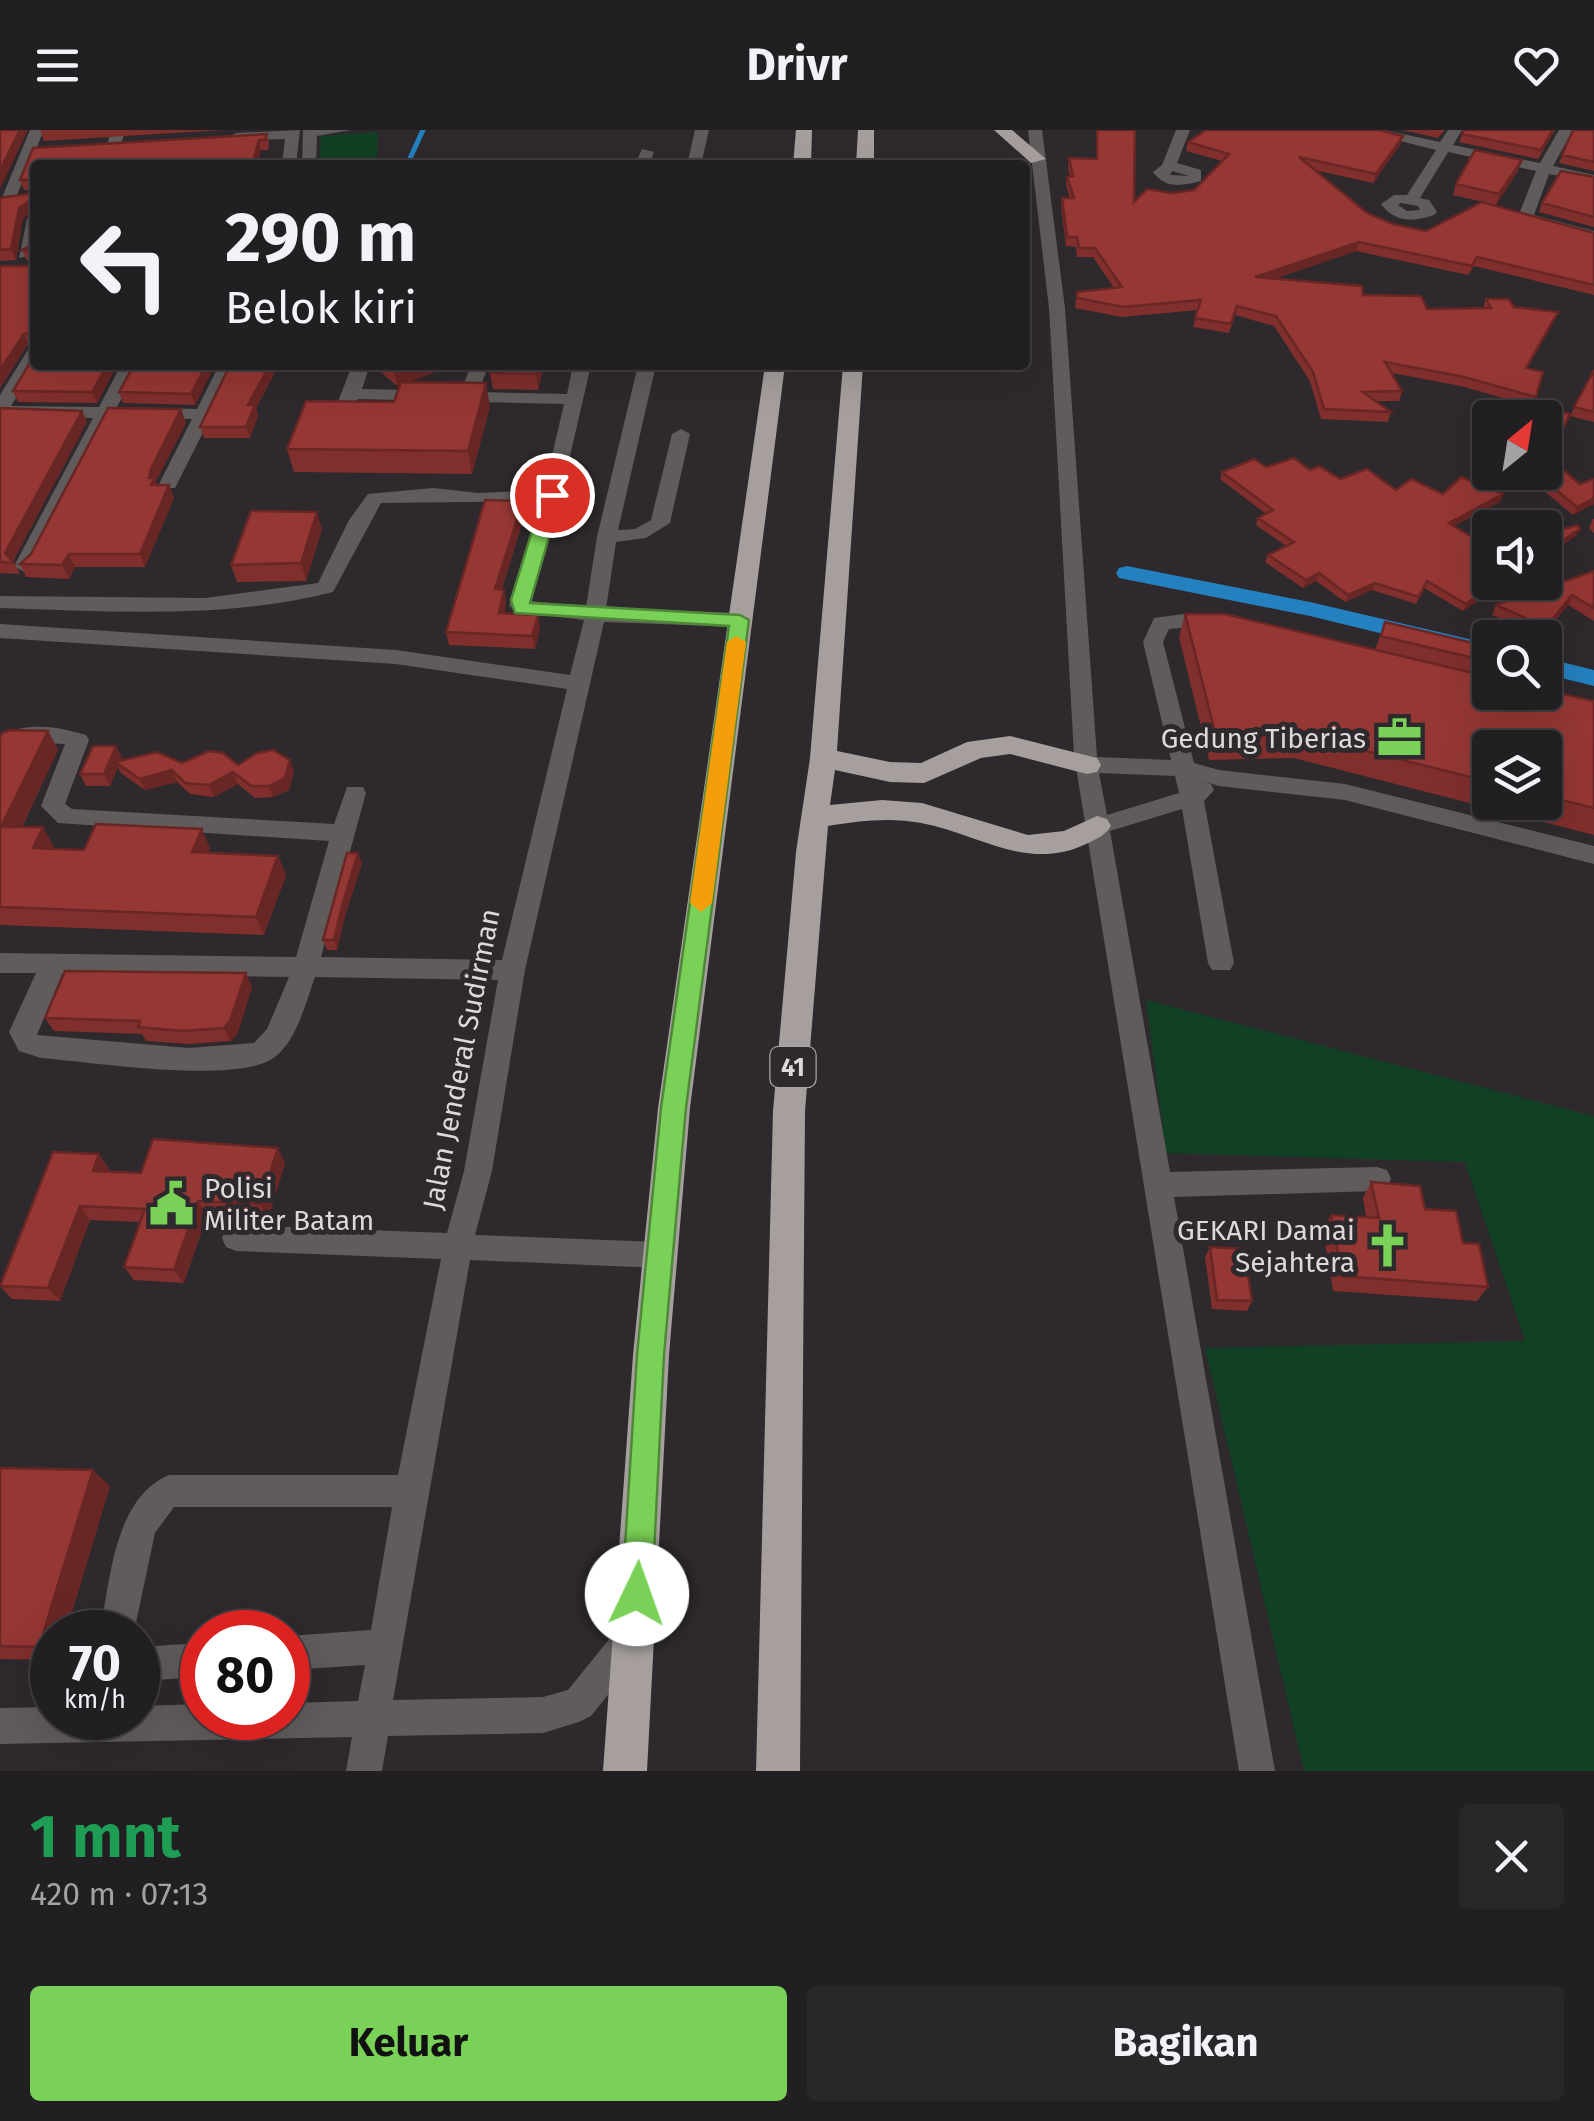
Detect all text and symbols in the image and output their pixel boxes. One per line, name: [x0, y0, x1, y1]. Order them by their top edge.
icon: menu: [30, 38, 85, 93]
text: Drivr: [746, 38, 848, 92]
icon: heart: [1509, 38, 1564, 93]
text: 290 m: [225, 196, 416, 280]
icon: left: [60, 200, 190, 330]
text: Belok kiri: [225, 281, 417, 335]
north arrow: [1472, 400, 1562, 490]
map controls: [1472, 400, 1562, 820]
pin: [510, 453, 595, 538]
icon: arrive: [525, 468, 580, 523]
button: sound: [1472, 510, 1562, 600]
button: search: [1472, 620, 1562, 710]
office icon: Gedung Tiberias: [1375, 714, 1423, 762]
place label: Gedung Tiberias: [1161, 722, 1366, 755]
button: layers: [1472, 730, 1562, 820]
street label: Jalan Jenderal Sudirman: [416, 906, 507, 1212]
road number: 41: [770, 1047, 816, 1087]
place label: Polisi Militer Batam: [204, 1172, 374, 1237]
public building icon: Polisi Militer Batam: [147, 1180, 195, 1228]
place label: GEKARI Damai Sejahtera: [1177, 1214, 1355, 1279]
church icon: GEKARI Damai Sejahtera: [1364, 1222, 1412, 1270]
position arrow: [585, 1542, 689, 1646]
speed limit sign: 80: [180, 1610, 310, 1740]
text: 70: [69, 1633, 121, 1693]
text: km/h: [64, 1685, 126, 1715]
text: 1 mnt: [30, 1801, 181, 1873]
button: close: [1459, 1804, 1564, 1909]
text: 420 m · 07:13: [30, 1875, 208, 1913]
button: Keluar: [30, 1986, 787, 2101]
button: Bagikan: [807, 1986, 1564, 2101]

